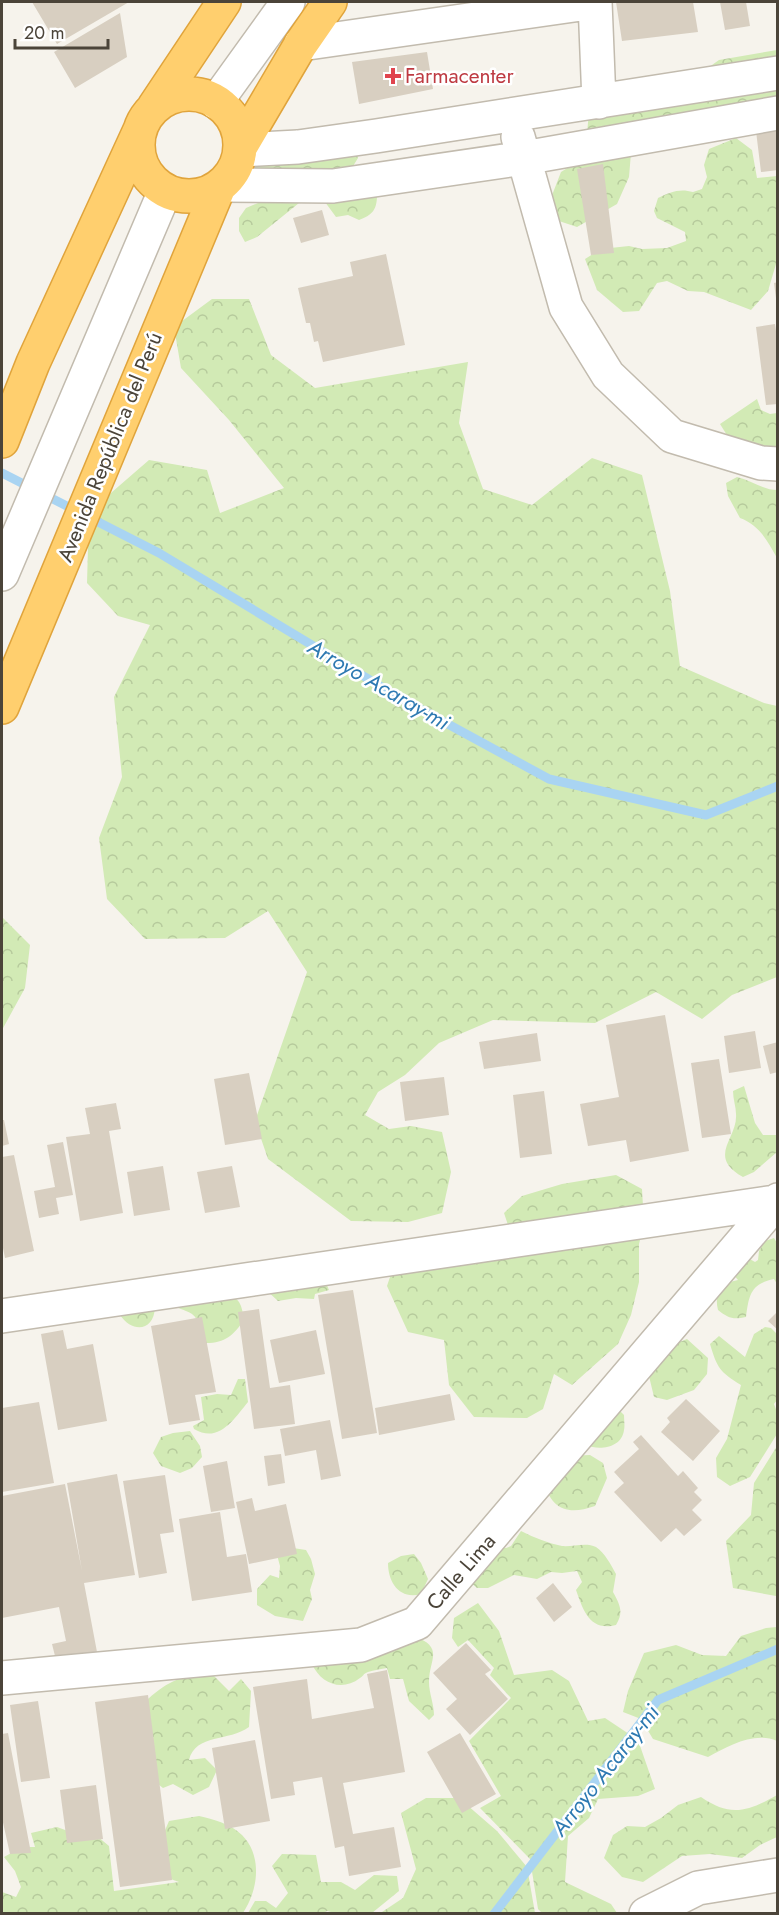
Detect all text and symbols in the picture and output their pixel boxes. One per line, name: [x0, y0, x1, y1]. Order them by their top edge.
scale bar: [15, 12, 108, 50]
text: 20 m: [24, 20, 64, 46]
place label: Farmacenter: [405, 61, 514, 91]
marker: Farmacenter: [386, 69, 400, 83]
street label: Avenida República del Perú: [50, 328, 170, 566]
water label: Arroyo Acaray-mi: [301, 630, 456, 738]
street label: Calle Lima: [419, 1527, 503, 1617]
water label: Arroyo Acaray-mi: [543, 1697, 667, 1843]

